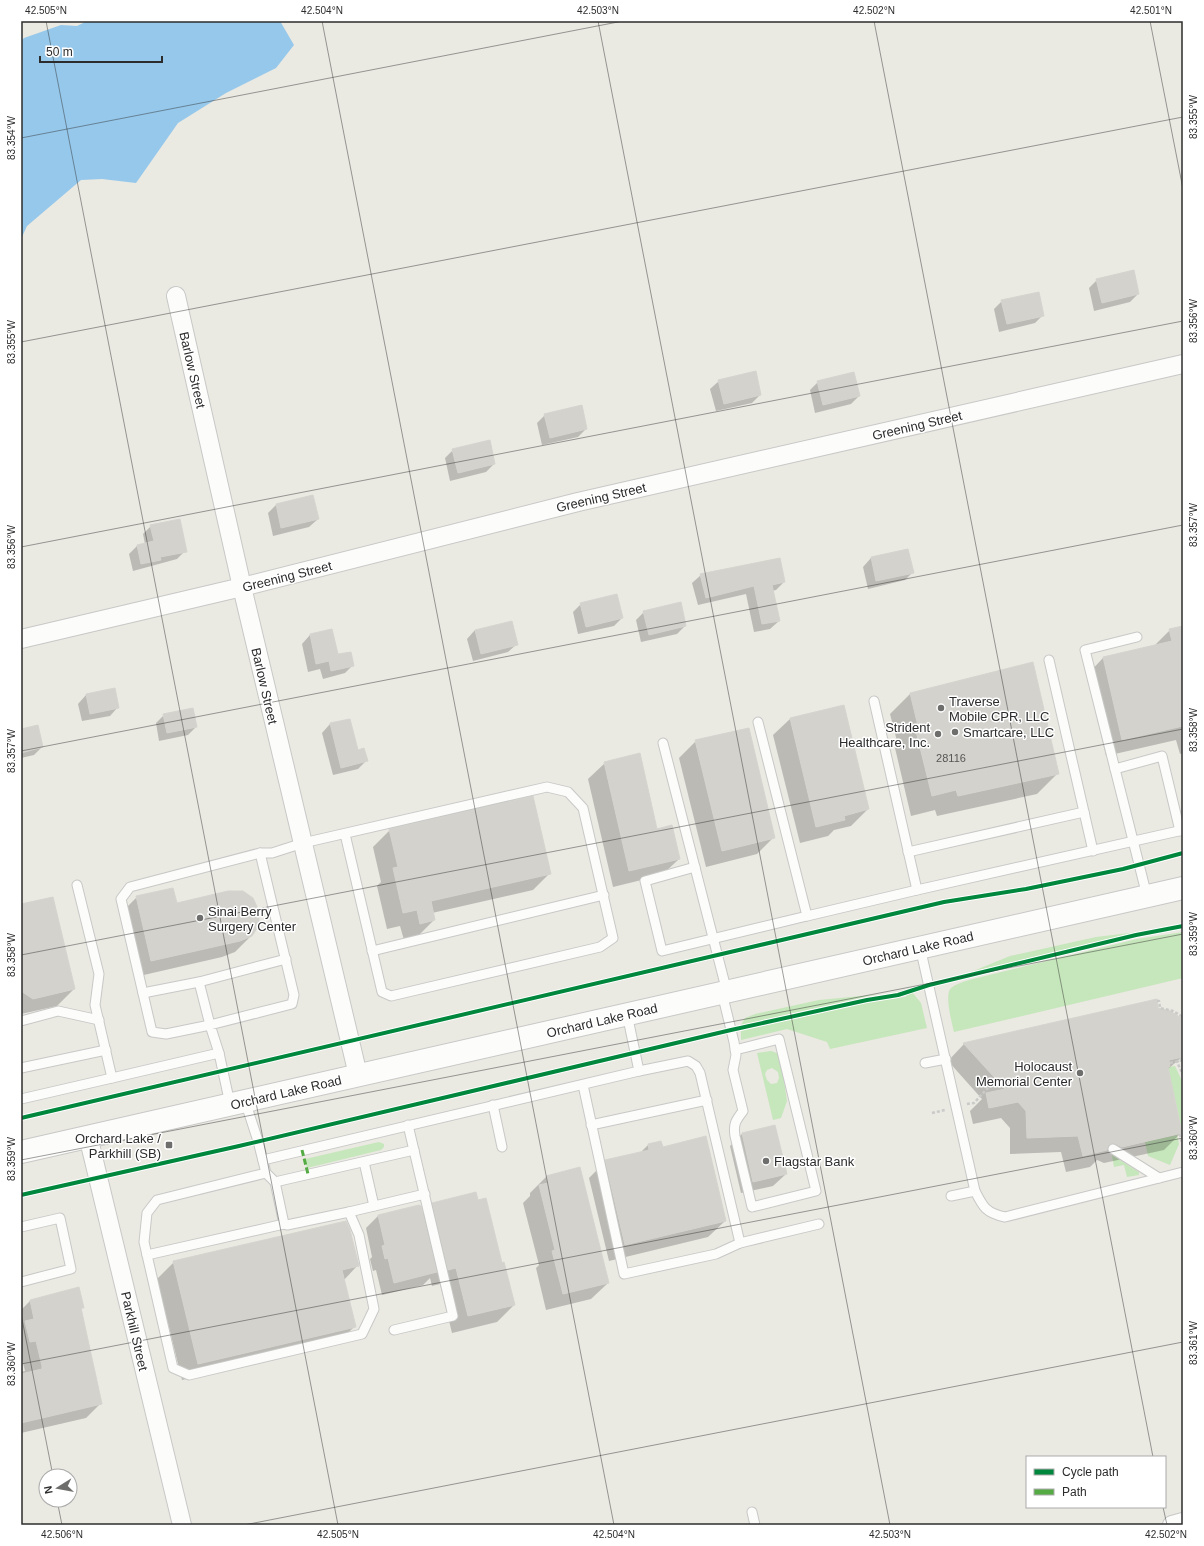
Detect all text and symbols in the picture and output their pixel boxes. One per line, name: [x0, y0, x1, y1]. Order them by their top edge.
text: 42.505°N: [25, 5, 67, 16]
text: 42.504°N: [301, 5, 343, 16]
text: 42.503°N: [577, 5, 619, 16]
text: 42.502°N: [853, 5, 895, 16]
text: 42.501°N: [1130, 5, 1172, 16]
scale bar: [40, 38, 162, 64]
text: 50 m: [46, 45, 73, 59]
text: 83.355°W: [1188, 94, 1199, 139]
text: 83.354°W: [6, 115, 17, 160]
text: 83.356°W: [1188, 298, 1199, 343]
text: 83.355°W: [6, 319, 17, 364]
street label: Barlow Street: [176, 330, 209, 410]
street label: Greening Street: [871, 408, 964, 443]
street label: Greening Street: [555, 480, 648, 515]
text: 83.357°W: [1188, 502, 1199, 547]
text: 83.356°W: [6, 524, 17, 569]
street label: Greening Street: [241, 558, 334, 595]
street label: Barlow Street: [248, 646, 281, 726]
place label: Traverse Mobile CPR, LLC: [949, 694, 1049, 724]
marker: Traverse Mobile CPR, LLC: [936, 703, 946, 713]
text: 83.358°W: [1188, 707, 1199, 752]
place label: Strident Healthcare, Inc.: [839, 720, 930, 750]
place label: Smartcare, LLC: [963, 725, 1054, 740]
marker: Smartcare, LLC: [950, 727, 960, 737]
text: 83.357°W: [6, 728, 17, 773]
marker: Strident Healthcare, Inc.: [933, 729, 943, 739]
house number: 28116: [936, 752, 966, 764]
place label: Sinai Berry Surgery Center: [208, 904, 297, 934]
text: 83.359°W: [1188, 911, 1199, 956]
marker: Sinai Berry Surgery Center: [195, 913, 205, 923]
street label: Orchard Lake Road: [861, 928, 975, 969]
text: 83.358°W: [6, 932, 17, 977]
street label: Orchard Lake Road: [545, 1000, 659, 1041]
place label: Holocaust Memorial Center: [976, 1059, 1073, 1089]
marker: Holocaust Memorial Center: [1075, 1068, 1085, 1078]
street label: Orchard Lake Road: [229, 1072, 343, 1113]
text: 83.360°W: [1188, 1115, 1199, 1160]
place label: Orchard Lake / Parkhill (SB): [75, 1131, 161, 1161]
text: 83.359°W: [6, 1136, 17, 1181]
marker: Orchard Lake / Parkhill (SB): [164, 1140, 174, 1150]
place label: Flagstar Bank: [774, 1154, 855, 1169]
marker: Flagstar Bank: [761, 1156, 771, 1166]
street label: Parkhill Street: [118, 1290, 151, 1373]
text: 83.361°W: [1188, 1320, 1199, 1365]
text: 83.360°W: [6, 1341, 17, 1386]
legend: [1026, 1456, 1166, 1508]
text: Cycle path: [1062, 1465, 1119, 1479]
north arrow: [38, 1468, 78, 1508]
text: N: [42, 1485, 55, 1495]
text: Path: [1062, 1485, 1087, 1499]
text: 42.506°N: [41, 1529, 83, 1540]
text: 42.505°N: [317, 1529, 359, 1540]
text: 42.504°N: [593, 1529, 635, 1540]
text: 42.503°N: [869, 1529, 911, 1540]
text: 42.502°N: [1145, 1529, 1187, 1540]

